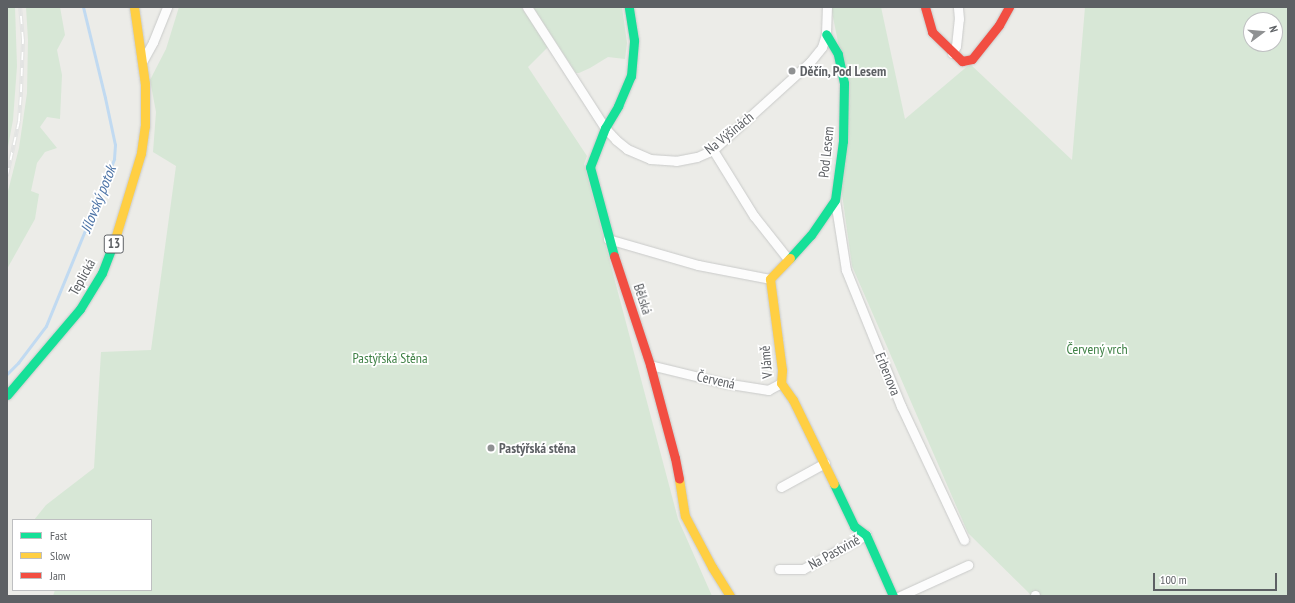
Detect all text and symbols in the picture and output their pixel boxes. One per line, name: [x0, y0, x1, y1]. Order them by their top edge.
north arrow: [1243, 12, 1283, 52]
text: N: [1266, 24, 1281, 34]
place label: Děčín, Pod Lesem: [800, 63, 887, 79]
marker: Děčín, Pod Lesem: [787, 66, 797, 76]
street label: Na Výšinách: [701, 108, 757, 158]
street label: Pod Lesem: [815, 125, 837, 179]
water label: Jílovský potok: [76, 162, 120, 236]
road number: 13: [103, 233, 125, 255]
street label: Teplická: [65, 256, 99, 298]
street label: Bělská: [630, 281, 656, 317]
park label: Červený vrch: [1066, 341, 1128, 357]
street label: V Jámě: [756, 345, 776, 379]
park label: Pastýřská Stěna: [352, 350, 428, 366]
street label: Erbenova: [872, 350, 904, 398]
street label: Červená: [695, 368, 737, 392]
place label: Pastýřská stěna: [499, 440, 576, 456]
marker: Pastýřská stěna: [486, 443, 496, 453]
legend: [12, 519, 152, 591]
text: Fast: [50, 528, 67, 543]
street label: Na Pastvině: [805, 531, 863, 573]
text: Slow: [50, 548, 70, 563]
scale bar: [1155, 565, 1279, 591]
text: Jam: [50, 568, 66, 583]
text: 100 m: [1160, 572, 1187, 587]

